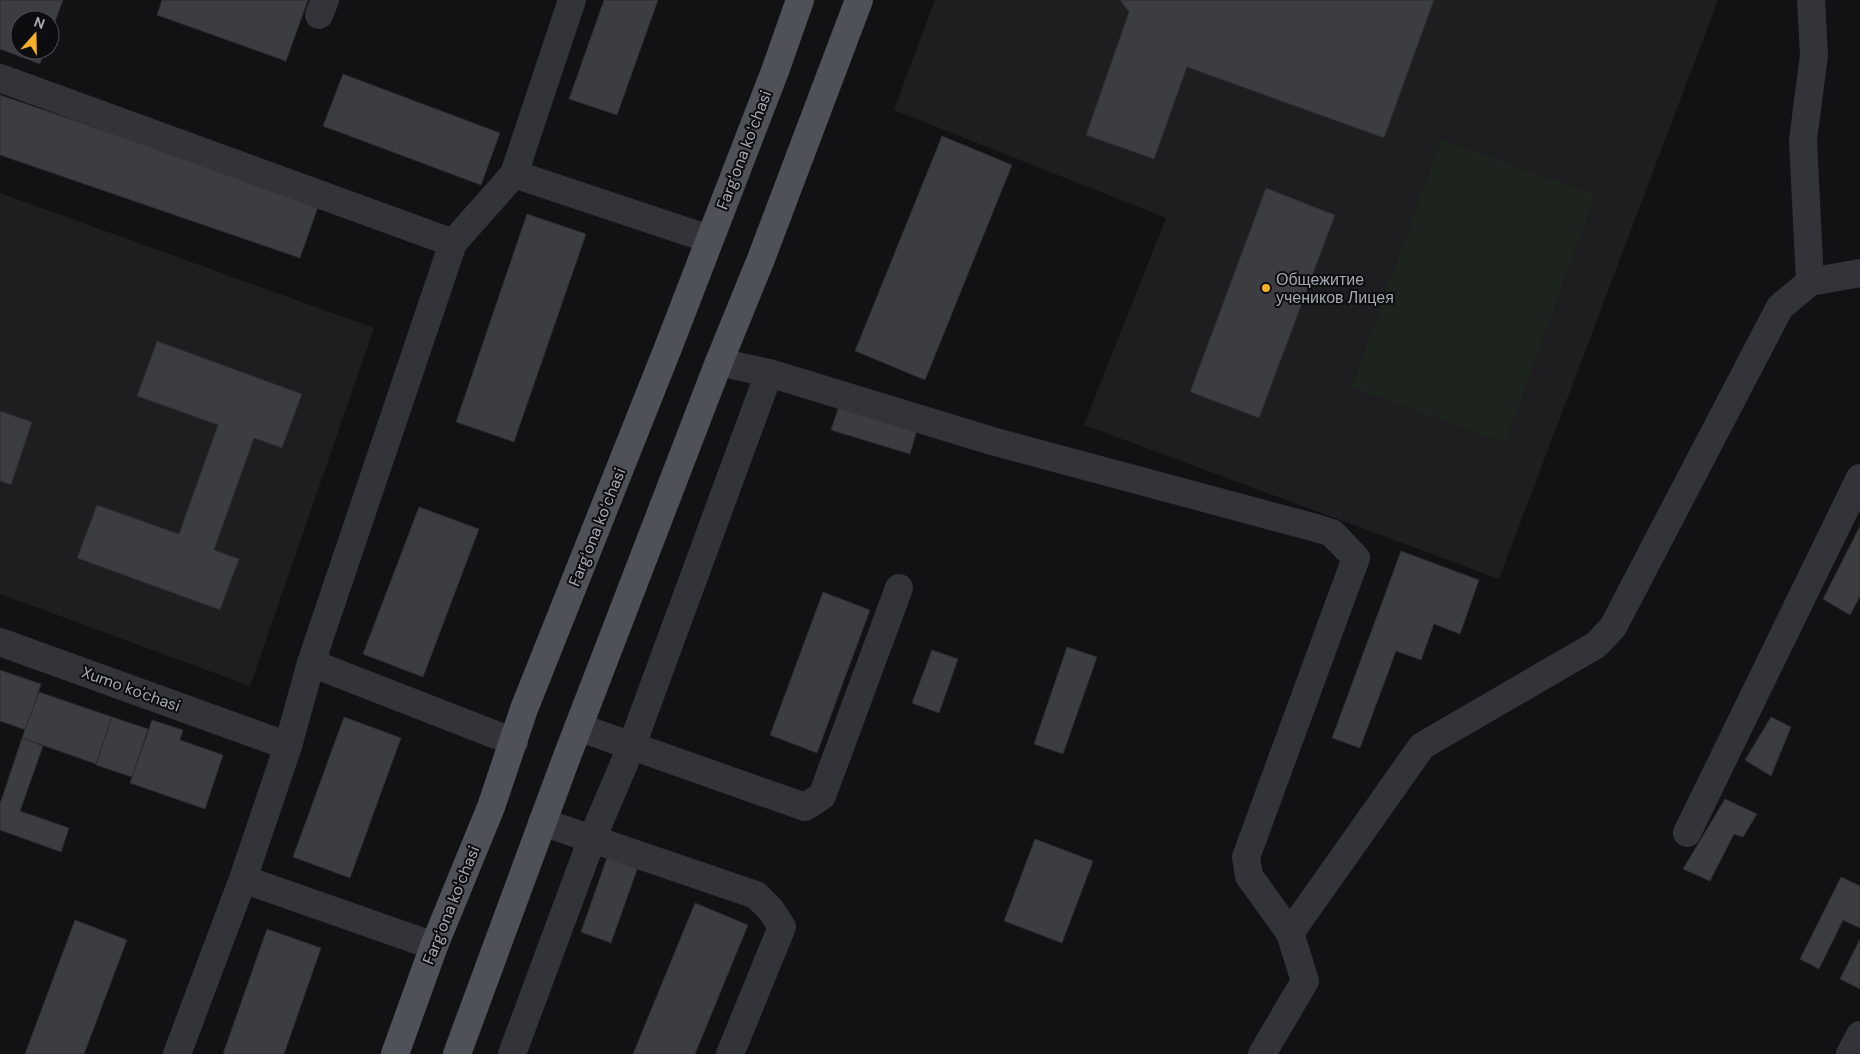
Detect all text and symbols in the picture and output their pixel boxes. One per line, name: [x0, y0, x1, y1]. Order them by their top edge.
north arrow: [10, 10, 60, 60]
text: N: [32, 13, 47, 33]
street label: Fargʻona koʻchasi: [712, 87, 776, 213]
place label: Общежитие учеников Лицея: [1276, 269, 1394, 308]
marker: Общежитие учеников Лицея: [1260, 282, 1272, 294]
street label: Fargʻona koʻchasi: [564, 465, 630, 589]
street label: Xumo ko'chasi: [79, 661, 183, 717]
street label: Fargʻona koʻchasi: [418, 843, 484, 967]

